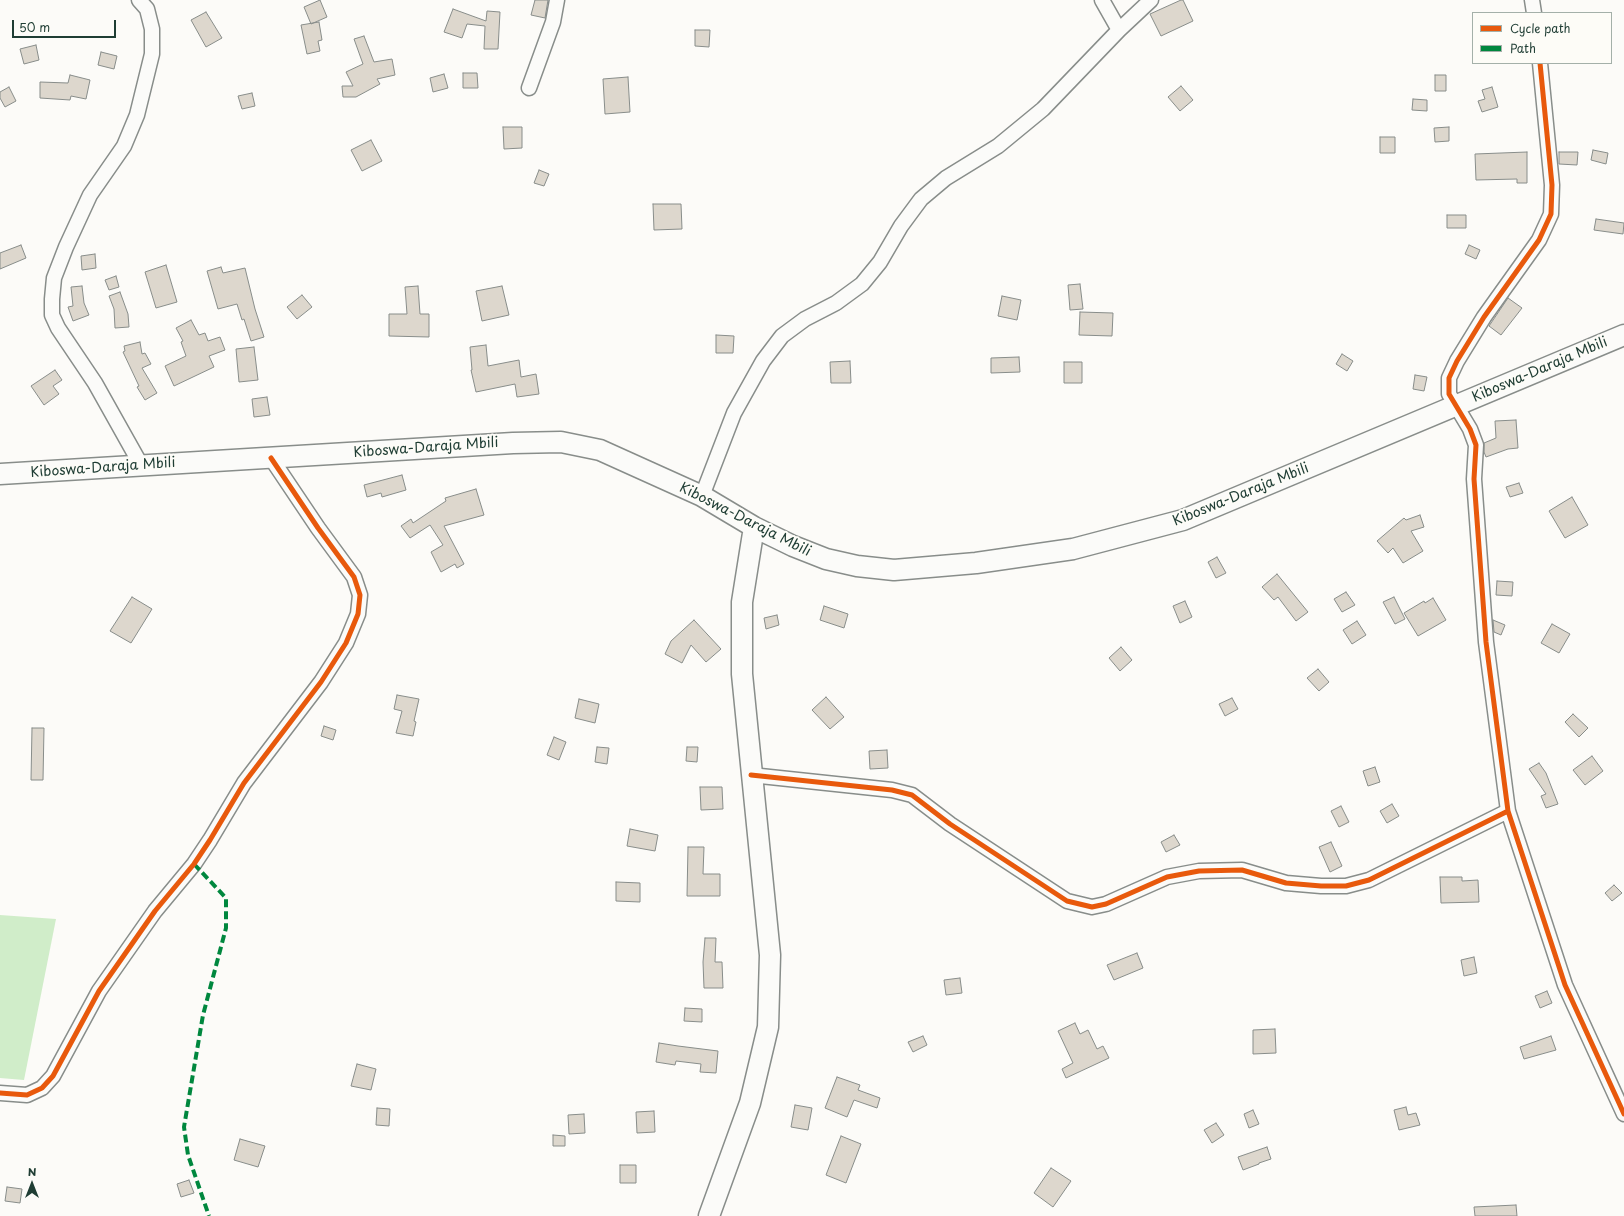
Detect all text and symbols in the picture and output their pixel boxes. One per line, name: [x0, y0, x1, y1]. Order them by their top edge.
scale bar: [14, 12, 118, 38]
legend: [1472, 12, 1612, 64]
text: 50 m: [19, 18, 50, 36]
text: Cycle path: [1510, 19, 1571, 37]
text: Path: [1510, 39, 1536, 57]
street label: Kiboswa-Daraja Mbili: [1470, 334, 1610, 406]
street label: Kiboswa-Daraja Mbili: [353, 435, 499, 461]
street label: Kiboswa-Daraja Mbili: [30, 455, 176, 481]
street label: Kiboswa-Daraja Mbili: [1170, 460, 1312, 530]
street label: Kiboswa-Daraja Mbili: [676, 480, 814, 560]
text: N: [28, 1163, 36, 1180]
north arrow: [12, 1164, 52, 1204]

